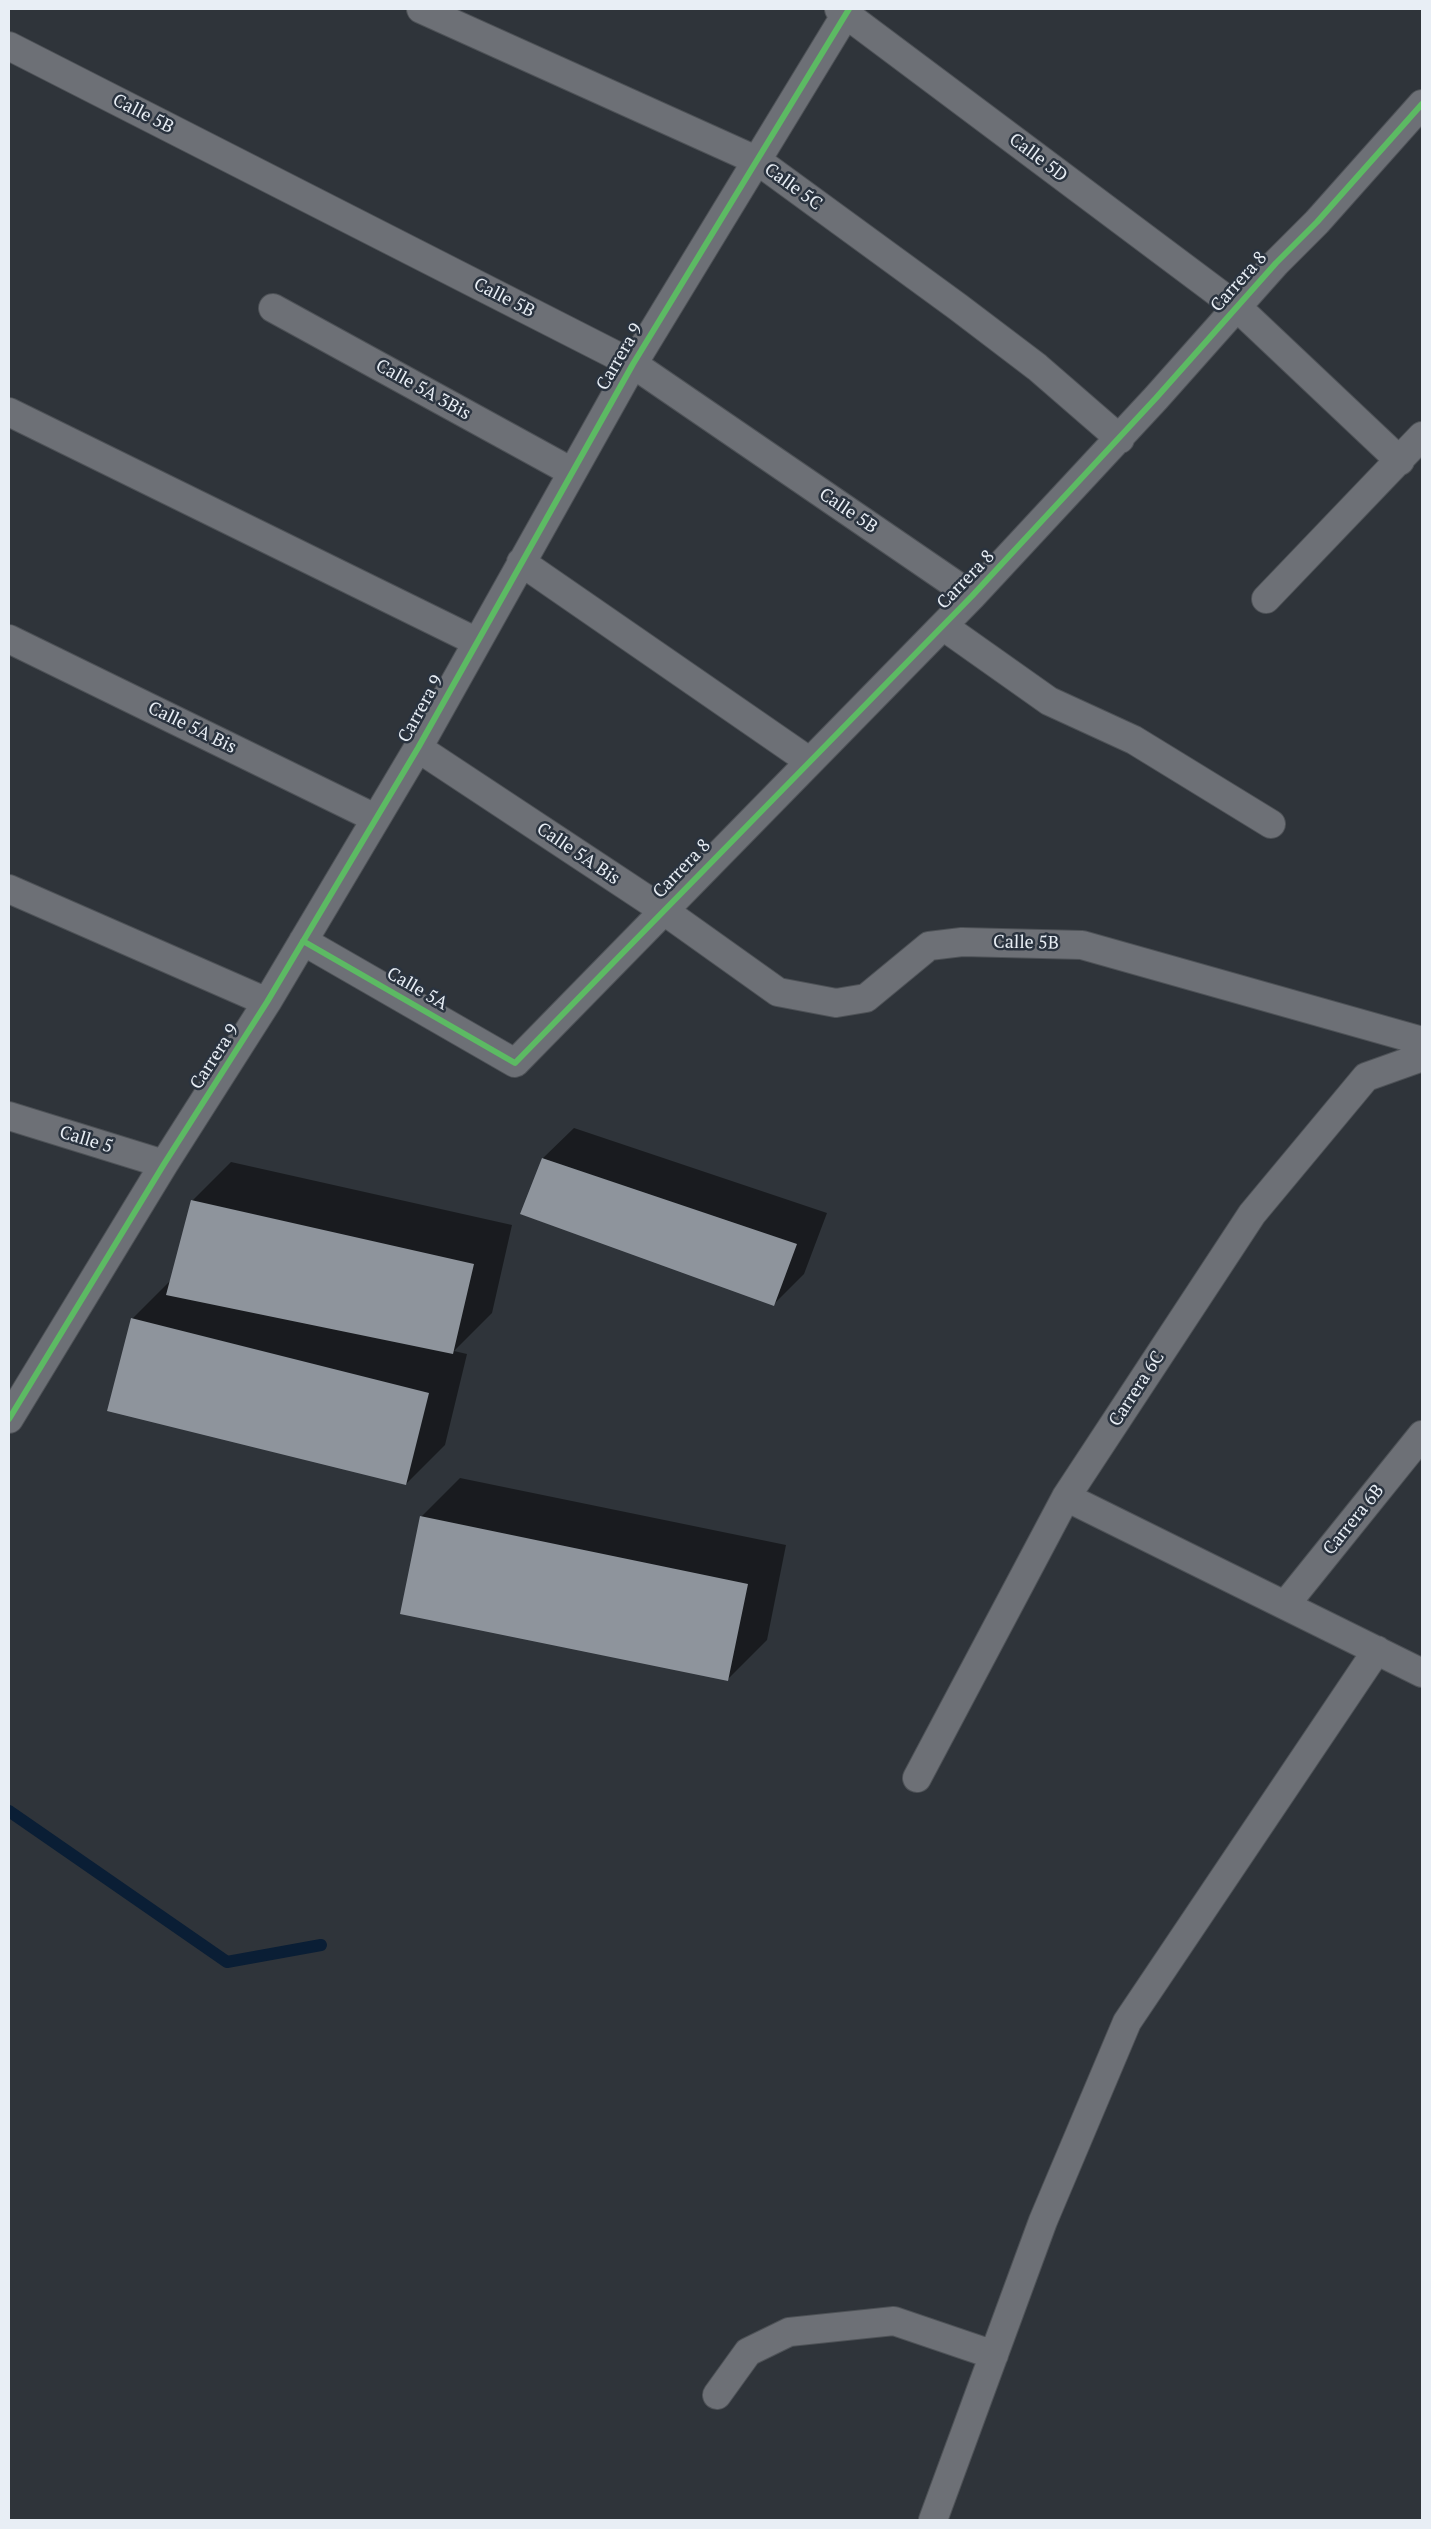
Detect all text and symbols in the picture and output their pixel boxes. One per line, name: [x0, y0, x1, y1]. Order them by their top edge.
street label: Calle 5B: [109, 89, 177, 139]
street label: Calle 5D: [1005, 129, 1071, 187]
street label: Calle 5C: [760, 159, 826, 215]
street label: Carrera 8: [1206, 247, 1272, 317]
street label: Calle 5B: [470, 273, 538, 323]
street label: Carrera 9: [592, 320, 648, 394]
street label: Calle 5A 3Bis: [372, 355, 474, 425]
street label: Calle 5B: [815, 484, 881, 538]
street label: Carrera 8: [933, 546, 999, 614]
street label: Carrera 9: [394, 672, 448, 746]
street label: Calle 5A Bis: [144, 697, 240, 759]
street label: Calle 5A Bis: [532, 818, 624, 890]
street label: Carrera 8: [649, 835, 715, 903]
street label: Calle 5B: [993, 932, 1059, 954]
street label: Calle 5A: [383, 963, 451, 1015]
street label: Carrera 9: [186, 1020, 244, 1094]
street label: Calle 5: [57, 1122, 115, 1158]
street label: Carrera 6C: [1105, 1347, 1169, 1431]
street label: Carrera 6B: [1319, 1480, 1389, 1560]

